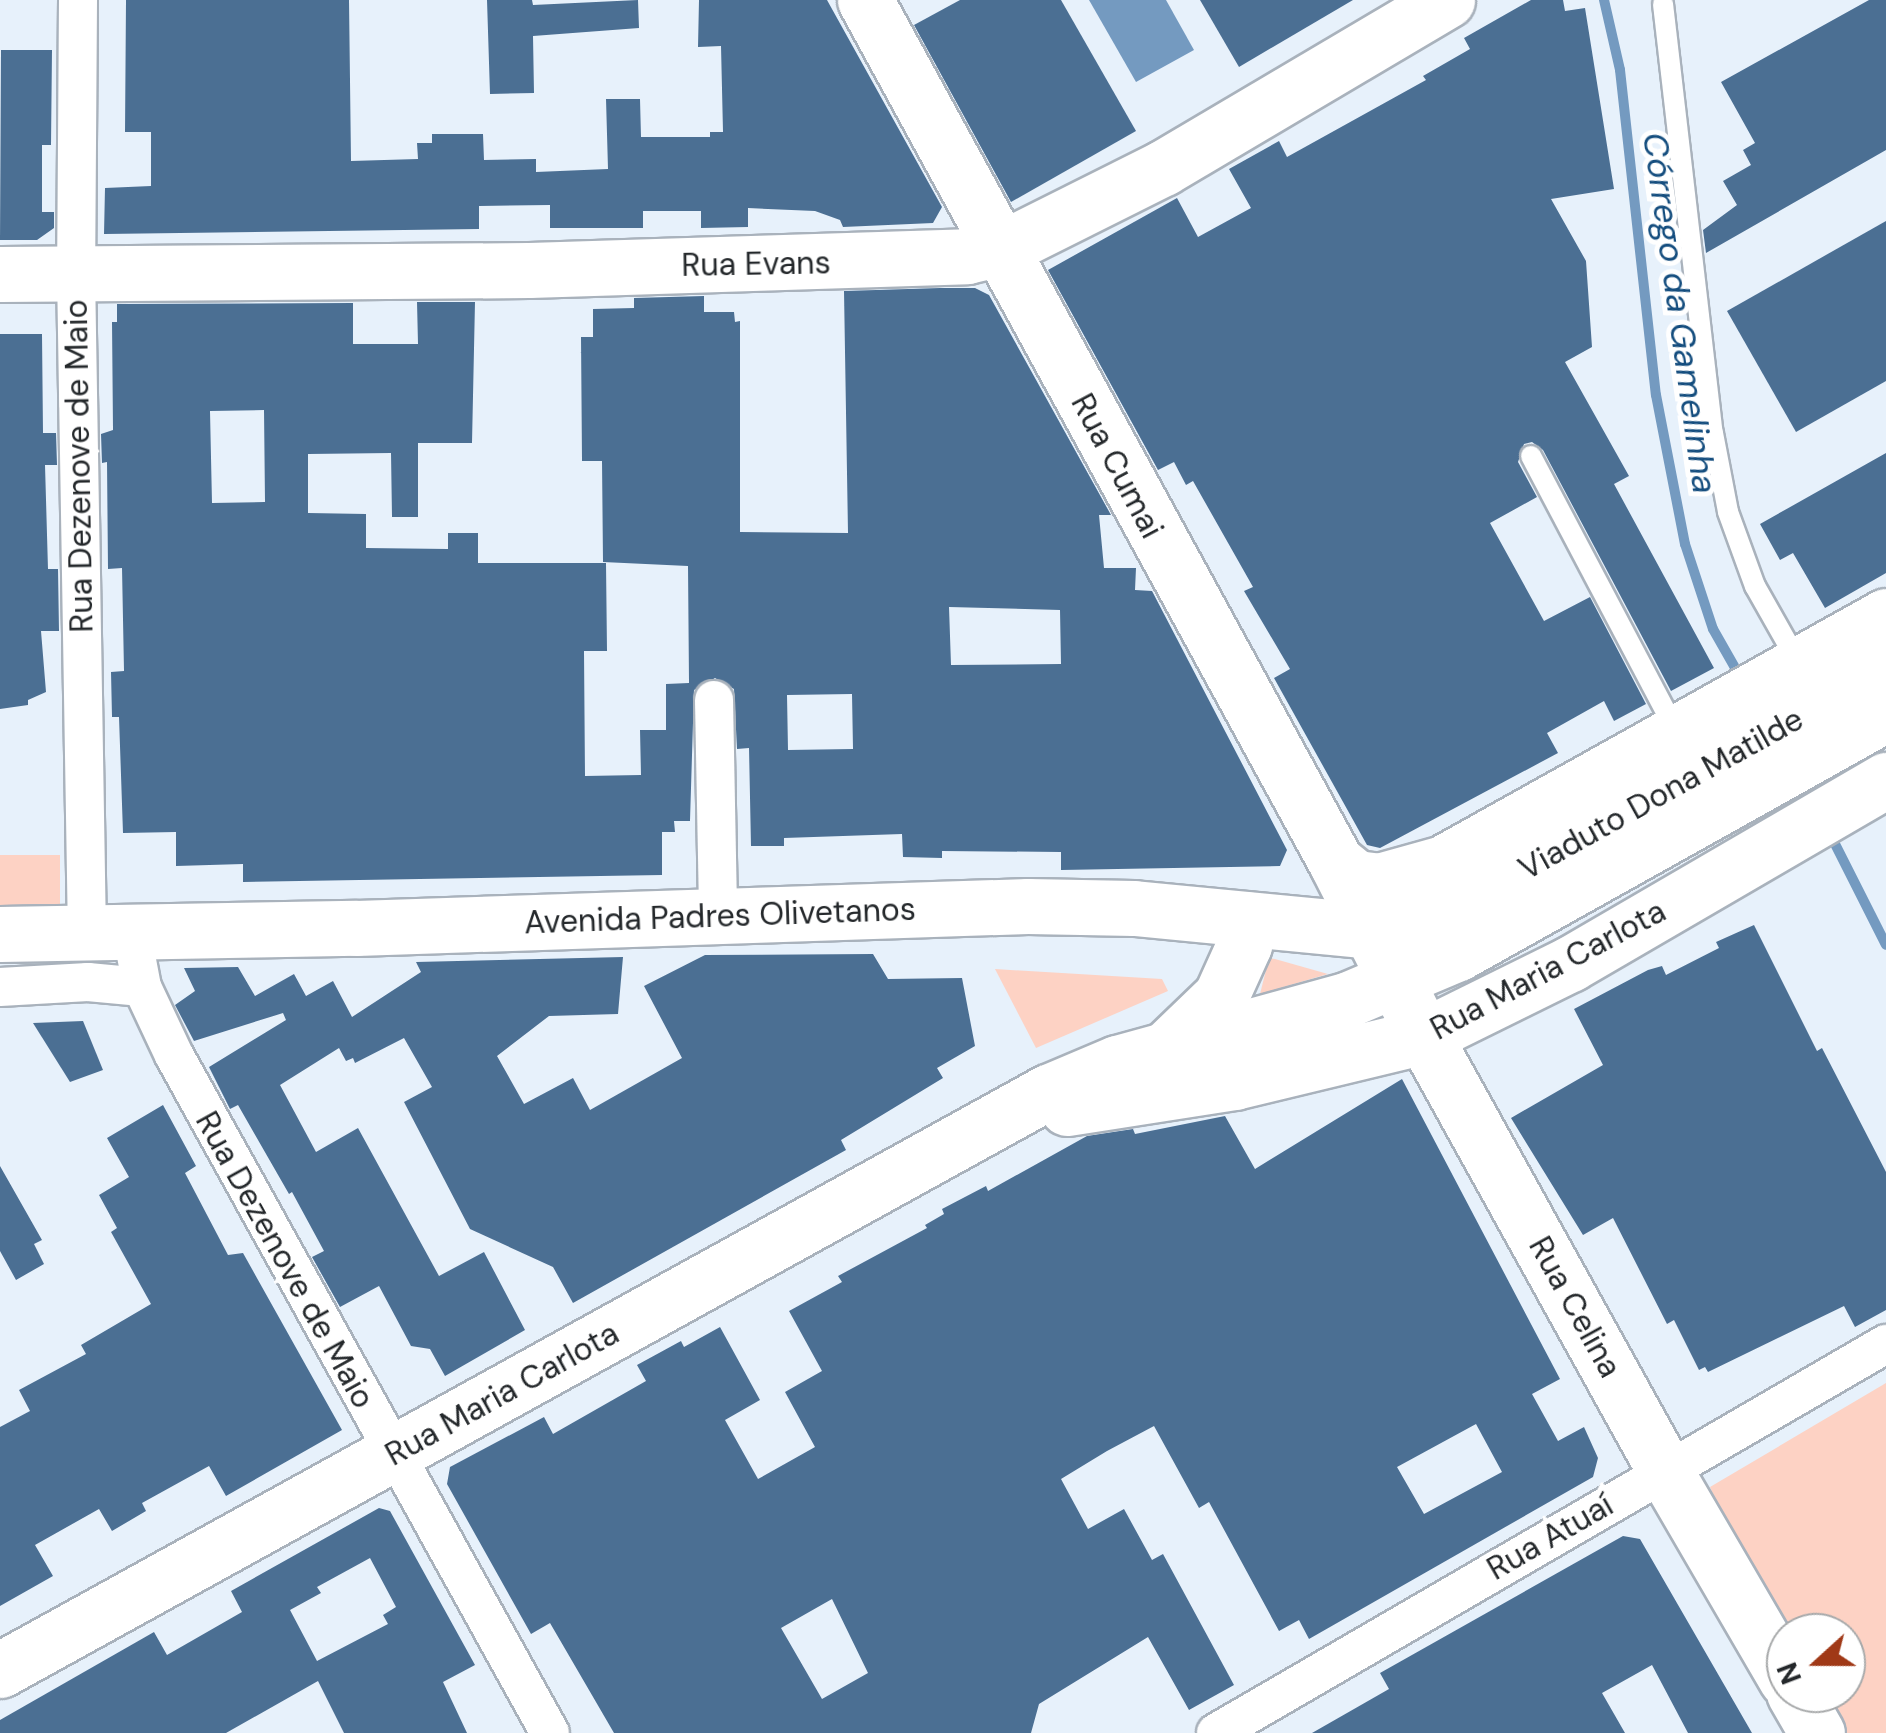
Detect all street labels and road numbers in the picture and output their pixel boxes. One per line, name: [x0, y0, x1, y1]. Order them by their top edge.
street label: Rua Evans: [681, 244, 831, 284]
street label: Rua Dezenove de Maio: [57, 299, 101, 633]
street label: Rua Cumai: [1063, 387, 1171, 545]
street label: Viaduto Dona Matilde: [1512, 700, 1810, 888]
street label: Avenida Padres Olivetanos: [524, 890, 916, 942]
street label: Rua Maria Carlota: [1424, 892, 1672, 1048]
street label: Rua Dezenove de Maio: [187, 1105, 383, 1415]
street label: Rua Celina: [1521, 1230, 1629, 1384]
street label: Rua Maria Carlota: [379, 1314, 625, 1474]
street label: Rua Atuaí: [1480, 1486, 1620, 1588]

